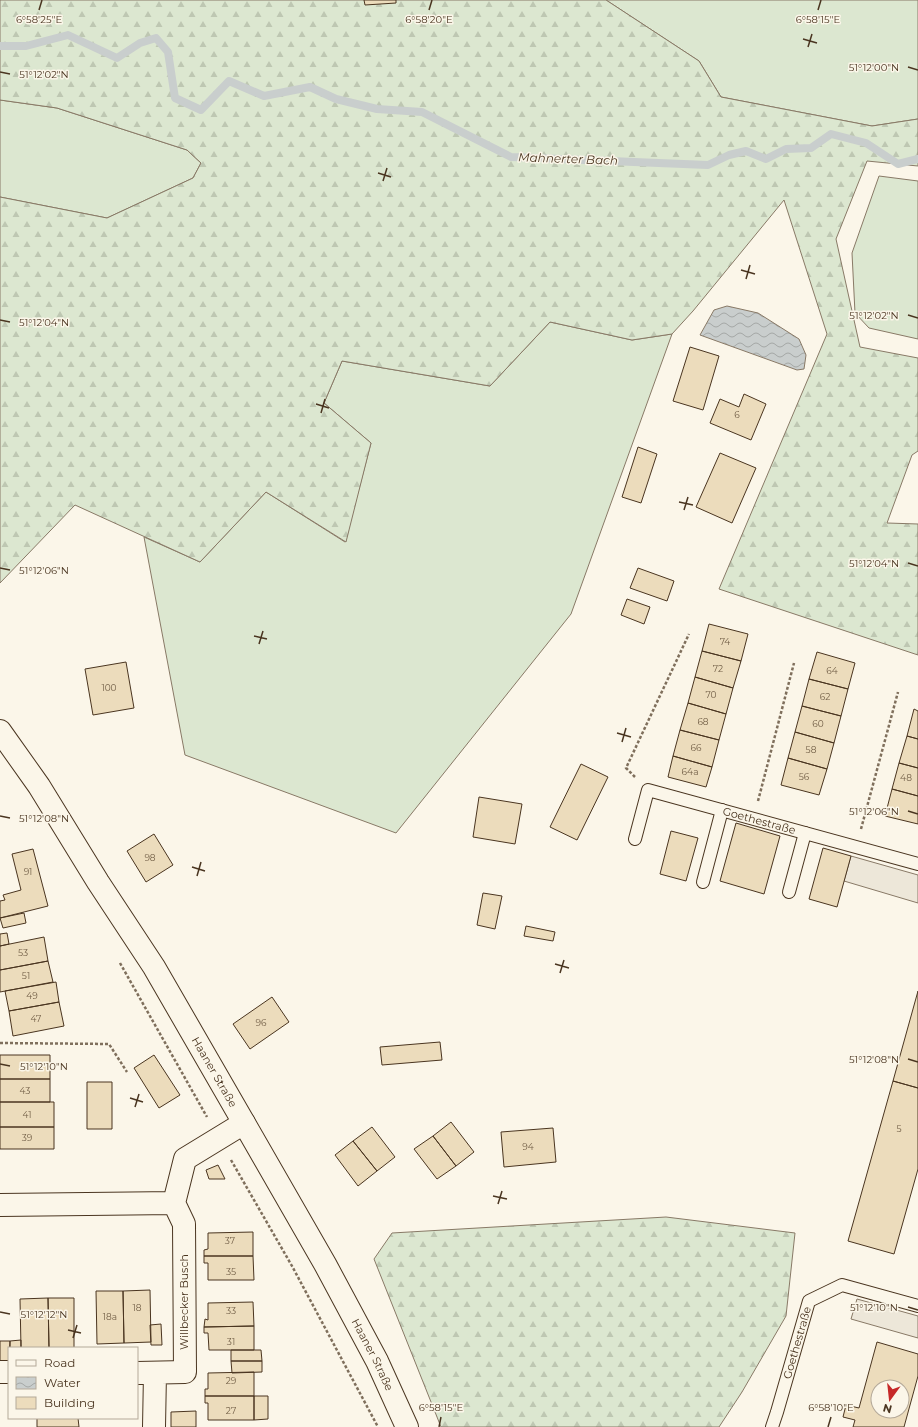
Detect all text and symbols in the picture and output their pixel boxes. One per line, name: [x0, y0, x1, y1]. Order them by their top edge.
text: 6°58'25"E: [16, 13, 62, 26]
text: 6°58'20"E: [405, 13, 453, 26]
text: 6°58'15"E: [796, 13, 841, 26]
text: 51°12'00"N: [849, 61, 899, 74]
text: 51°12'02"N: [19, 68, 69, 81]
water label: Mahnerter Bach: [518, 149, 618, 168]
text: 51°12'02"N: [849, 309, 899, 322]
text: 51°12'04"N: [19, 316, 69, 329]
house number: 6: [734, 409, 740, 420]
text: 51°12'04"N: [849, 557, 899, 570]
text: 51°12'06"N: [19, 564, 69, 577]
house number: 74: [720, 636, 730, 647]
house number: 72: [713, 663, 723, 674]
house number: 64: [826, 665, 838, 676]
house number: 100: [101, 682, 117, 693]
house number: 70: [705, 689, 717, 700]
house number: 62: [820, 691, 830, 702]
house number: 68: [697, 716, 709, 727]
house number: 60: [812, 718, 824, 729]
house number: 66: [691, 742, 702, 753]
house number: 58: [806, 744, 817, 755]
house number: 64a: [682, 766, 699, 777]
house number: 56: [799, 771, 810, 782]
house number: 48: [900, 772, 912, 783]
street label: Goethestraße: [721, 804, 798, 837]
text: 51°12'06"N: [849, 805, 899, 818]
text: 51°12'08"N: [19, 812, 69, 825]
house number: 98: [144, 852, 156, 863]
house number: 91: [24, 866, 32, 877]
house number: 53: [18, 947, 28, 958]
house number: 51: [22, 970, 30, 981]
house number: 49: [26, 990, 38, 1001]
house number: 47: [31, 1013, 41, 1024]
house number: 96: [256, 1017, 267, 1028]
street label: Haaner Straße: [189, 1034, 241, 1110]
text: 51°12'08"N: [849, 1053, 899, 1066]
text: 51°12'10"N: [20, 1060, 68, 1073]
house number: 43: [20, 1085, 30, 1096]
house number: 41: [23, 1109, 31, 1120]
house number: 5: [896, 1123, 902, 1134]
house number: 39: [22, 1132, 33, 1143]
house number: 94: [522, 1141, 534, 1152]
house number: 37: [225, 1235, 235, 1246]
street label: Willbecker Busch: [177, 1254, 191, 1350]
house number: 35: [226, 1266, 236, 1277]
text: 51°12'10"N: [850, 1301, 898, 1314]
house number: 18: [133, 1302, 142, 1313]
street label: Goethestraße: [780, 1304, 814, 1381]
house number: 33: [226, 1305, 236, 1316]
text: 51°12'12"N: [21, 1308, 67, 1321]
house number: 18a: [103, 1311, 117, 1322]
street label: Haaner Straße: [349, 1316, 397, 1393]
house number: 31: [227, 1336, 235, 1347]
legend: [8, 1347, 138, 1419]
text: Road: [44, 1355, 75, 1370]
text: Water: [44, 1375, 81, 1390]
house number: 29: [226, 1375, 237, 1386]
north arrow: [870, 1379, 910, 1419]
text: Building: [44, 1395, 95, 1410]
text: 6°58'15"E: [419, 1401, 464, 1414]
text: 6°58'10"E: [808, 1401, 854, 1414]
text: N: [881, 1401, 894, 1417]
house number: 27: [226, 1405, 236, 1416]

